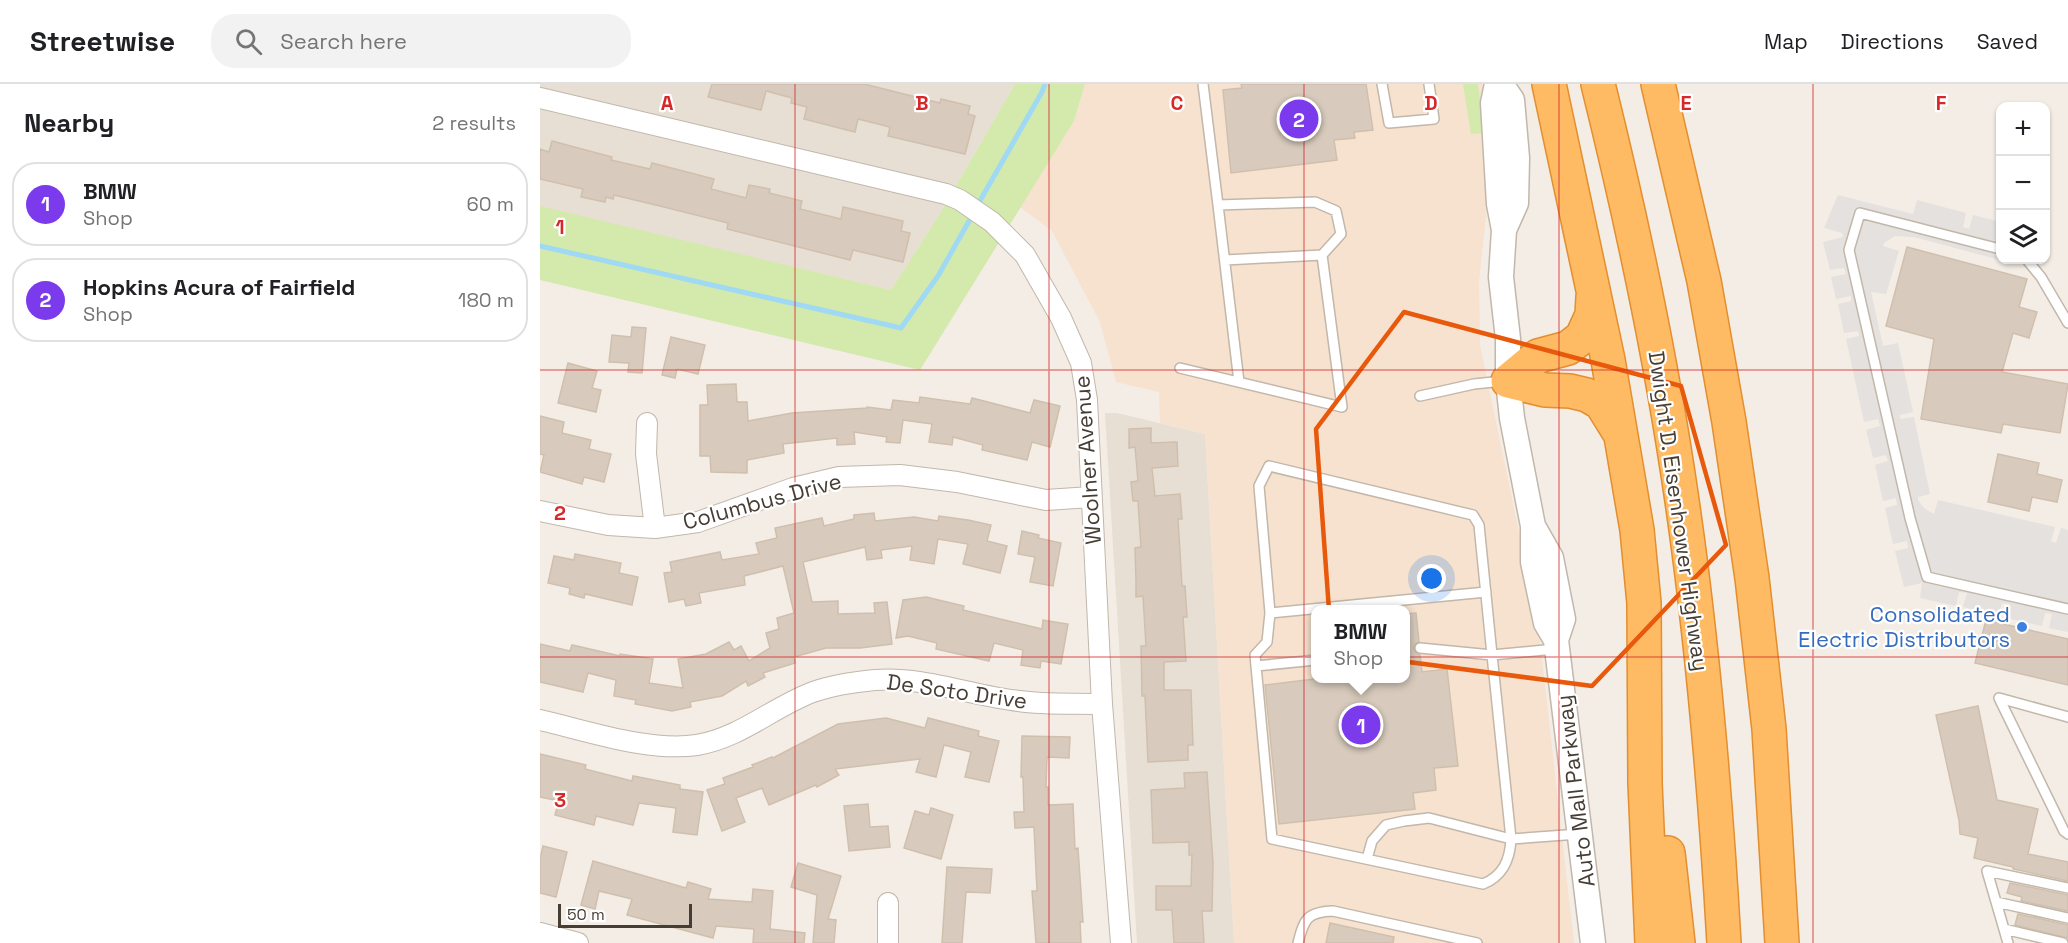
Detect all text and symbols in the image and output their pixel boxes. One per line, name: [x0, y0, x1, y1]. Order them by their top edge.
search box: [211, 14, 631, 68]
text: Streetwise: [30, 23, 175, 59]
icon: search: [232, 25, 265, 58]
text: Search here: [280, 27, 407, 55]
text: Map: [1764, 28, 1808, 55]
text: Directions: [1841, 28, 1944, 55]
text: Saved: [1977, 28, 2038, 55]
text: A: [661, 90, 674, 116]
text: B: [915, 90, 929, 116]
text: C: [1171, 90, 1184, 116]
text: D: [1424, 90, 1438, 116]
text: E: [1680, 90, 1692, 116]
text: F: [1936, 90, 1947, 116]
pin: 2: [1280, 96, 1318, 141]
map controls: [1996, 102, 2050, 264]
button: +: [1996, 102, 2050, 156]
text: Nearby: [24, 106, 114, 140]
text: 2 results: [432, 110, 516, 136]
button: −: [1996, 156, 2050, 210]
text: BMW: [83, 177, 137, 205]
text: 1: [41, 191, 50, 217]
text: 60 m: [467, 191, 514, 217]
text: Shop: [83, 205, 133, 231]
button: layers: [1996, 210, 2050, 264]
text: 1: [555, 214, 565, 240]
text: Hopkins Acura of Fairfield: [83, 273, 355, 301]
text: 2: [40, 287, 51, 313]
text: 180 m: [458, 287, 514, 313]
text: Shop: [83, 301, 133, 327]
street label: Dwight D. Eisenhower Highway: [1643, 349, 1715, 673]
street label: Woolner Avenue: [1067, 375, 1107, 545]
street label: Columbus Drive: [680, 466, 844, 536]
text: 2: [554, 500, 566, 526]
your location: [1417, 564, 1446, 593]
place label: Consolidated Electric Distributors: [1798, 600, 2010, 653]
popup: [1311, 605, 1410, 683]
text: BMW: [1334, 617, 1387, 645]
marker: Consolidated Electric Distributors: [2015, 620, 2029, 634]
text: Shop: [1334, 645, 1383, 671]
street label: De Soto Drive: [885, 667, 1029, 715]
street label: Auto Mall Parkway: [1549, 693, 1601, 889]
pin: 1: [1342, 702, 1380, 748]
text: 3: [554, 787, 566, 813]
scale bar: [558, 901, 692, 928]
text: 50 m: [567, 904, 605, 925]

